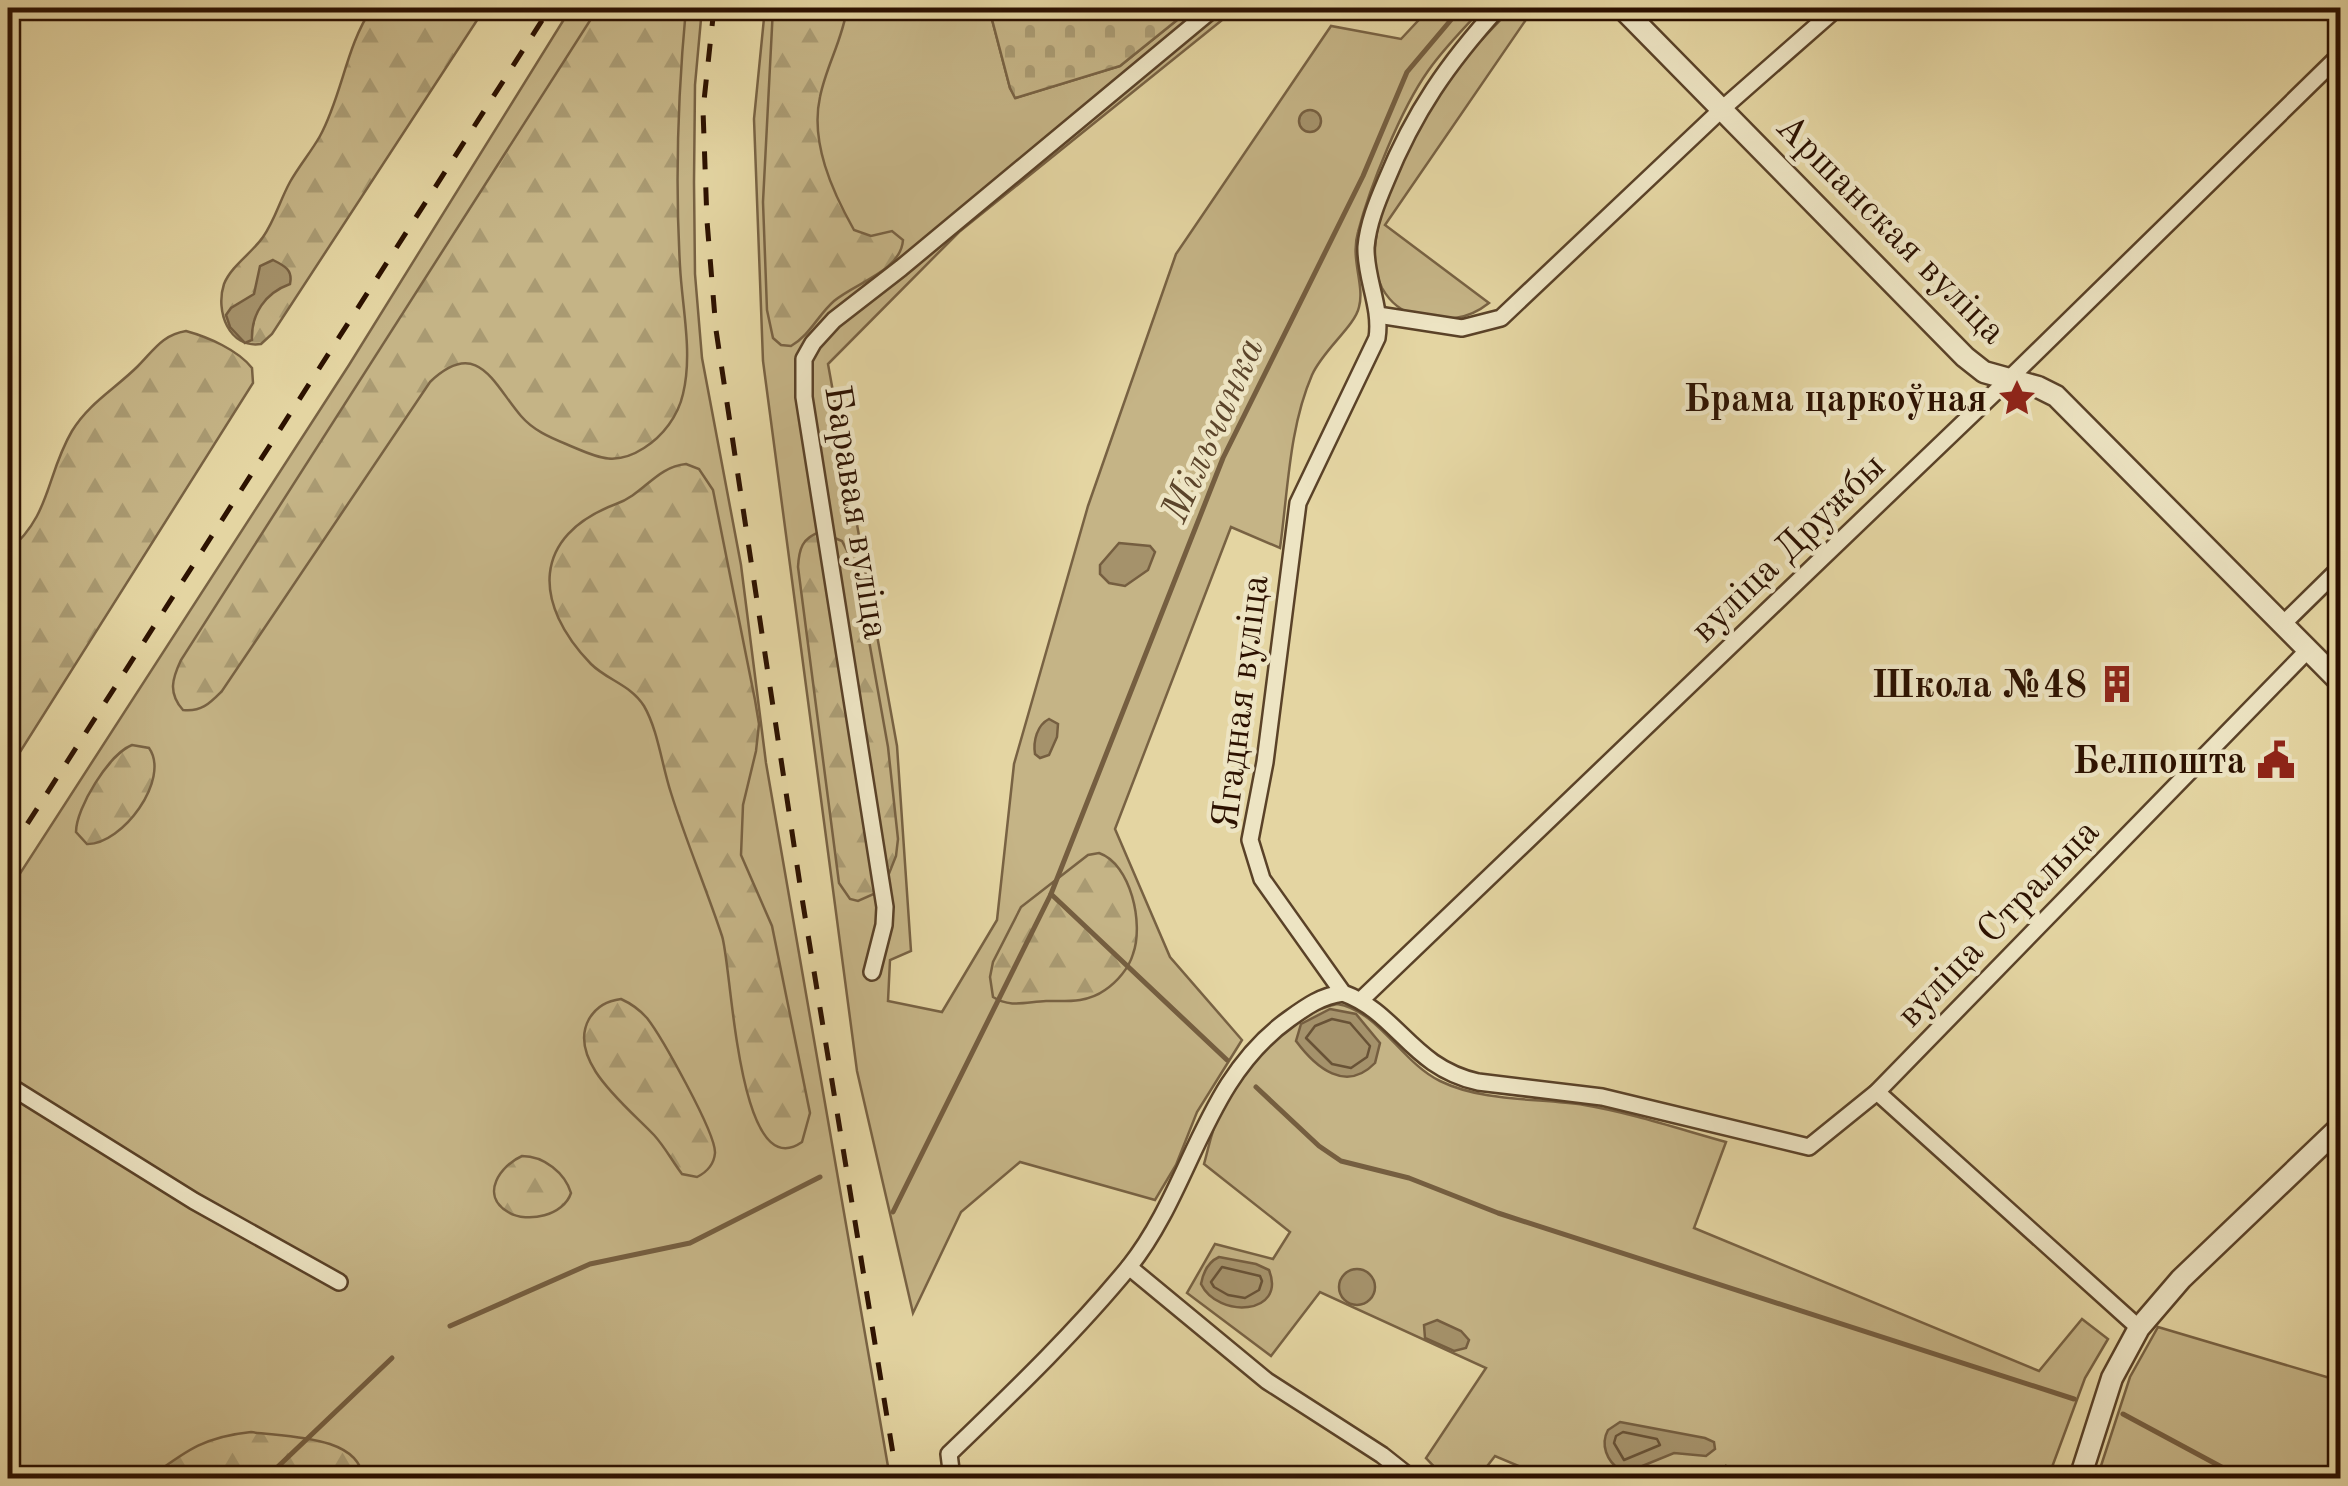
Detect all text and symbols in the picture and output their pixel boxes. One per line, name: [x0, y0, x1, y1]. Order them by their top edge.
street label: Аршанская вуліца: [1768, 108, 2012, 352]
water label: Мільчанка: [1156, 332, 1273, 530]
place icon: Брама царкоўная: [1996, 377, 2038, 419]
place label: Брама царкоўная: [1683, 382, 1987, 420]
street label: Баравая вуліца: [816, 383, 894, 642]
street label: вуліца Дружбы: [1685, 448, 1893, 651]
street label: Ягадная вуліца: [1207, 573, 1276, 832]
building icon: Школа №48: [2096, 663, 2138, 705]
place label: Школа №48: [1871, 668, 2087, 706]
public building icon: Белпошта: [2255, 739, 2297, 781]
place label: Белпошта: [2073, 744, 2246, 782]
street label: вуліца Стральца: [1891, 813, 2108, 1035]

